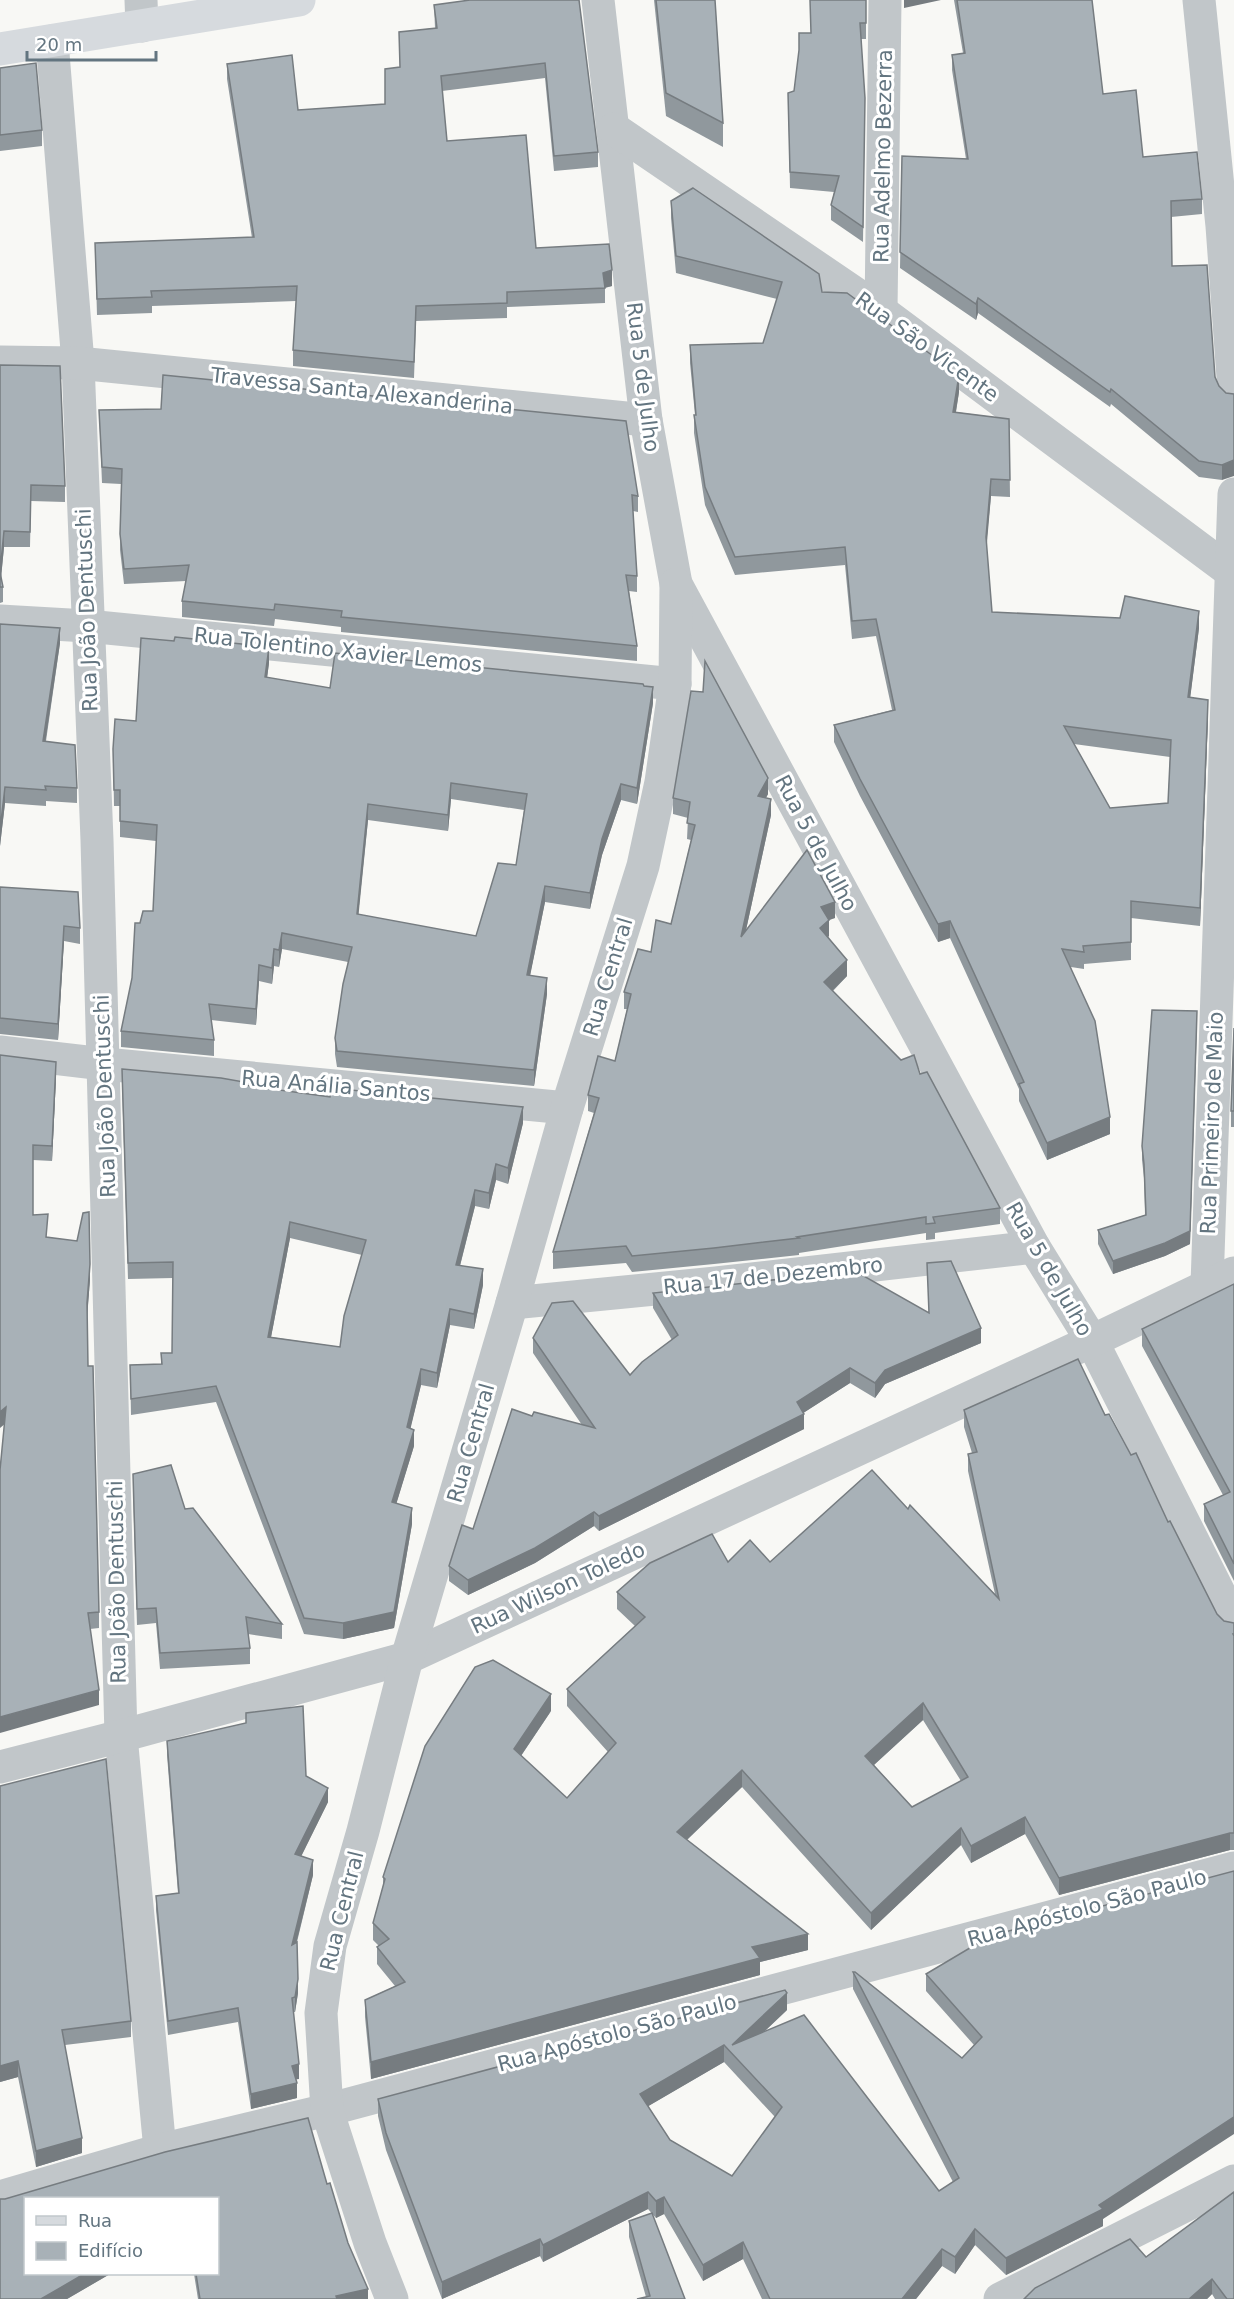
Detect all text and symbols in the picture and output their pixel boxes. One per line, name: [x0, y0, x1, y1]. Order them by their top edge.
scale bar: [27, 24, 156, 62]
text: 20 m: [36, 34, 82, 55]
street label: Rua Adelmo Bezerra: [869, 49, 897, 263]
street label: Rua São Vicente: [851, 287, 1003, 407]
street label: Rua 5 de Julho: [622, 301, 664, 453]
street label: Travessa Santa Alexanderina: [209, 363, 514, 419]
street label: Rua João Dentuschi: [71, 508, 103, 712]
street label: Rua Tolentino Xavier Lemos: [193, 623, 483, 677]
street label: Rua 5 de Julho: [770, 771, 862, 915]
street label: Rua Central: [579, 915, 637, 1039]
street label: Rua João Dentuschi: [89, 994, 121, 1198]
street label: Rua Primeiro de Maio: [1196, 1011, 1228, 1235]
street label: Rua Anália Santos: [240, 1066, 432, 1106]
street label: Rua 5 de Julho: [1001, 1198, 1097, 1340]
street label: Rua 17 de Dezembro: [662, 1253, 884, 1299]
street label: Rua Central: [443, 1381, 499, 1505]
street label: Rua João Dentuschi: [103, 1480, 131, 1684]
street label: Rua Wilson Toledo: [467, 1537, 649, 1639]
street label: Rua Central: [315, 1848, 369, 1974]
street label: Rua Apóstolo São Paulo: [965, 1864, 1209, 1952]
street label: Rua Apóstolo São Paulo: [495, 1989, 739, 2077]
legend: [24, 2197, 219, 2275]
text: Rua: [78, 2210, 112, 2231]
text: Edifício: [78, 2240, 143, 2261]

